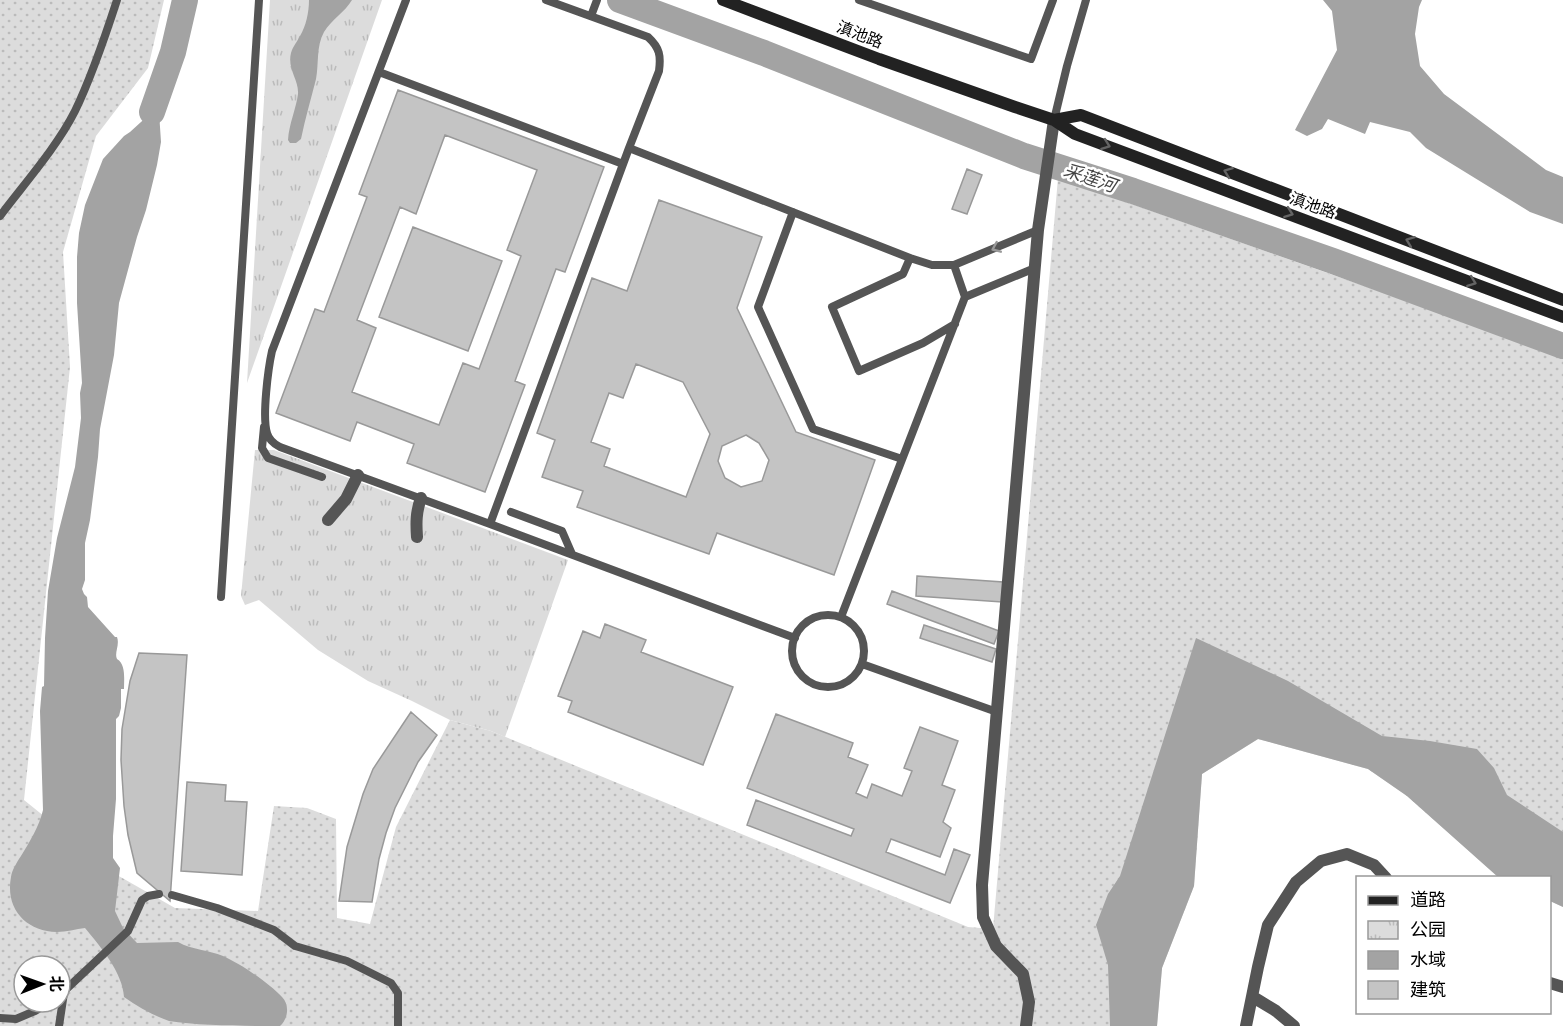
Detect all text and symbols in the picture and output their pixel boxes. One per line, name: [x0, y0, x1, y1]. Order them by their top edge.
street label: 滇池路: [834, 15, 886, 53]
one-way arrow: [1100, 138, 1111, 151]
water label: 采莲河: [1061, 157, 1123, 199]
one-way arrow: [1223, 167, 1234, 179]
street label: 滇池路: [1287, 186, 1339, 224]
one-way arrow: [1283, 206, 1294, 219]
one-way arrow: [1405, 236, 1416, 248]
one-way arrow: [991, 241, 1002, 253]
one-way arrow: [1466, 274, 1476, 287]
legend: [1356, 876, 1551, 1014]
text: 道路: [1410, 887, 1446, 912]
text: 公园: [1410, 917, 1446, 942]
text: 水域: [1410, 947, 1446, 972]
north arrow: [12, 954, 72, 1014]
text: 北: [46, 976, 68, 992]
text: 建筑: [1410, 977, 1446, 1002]

